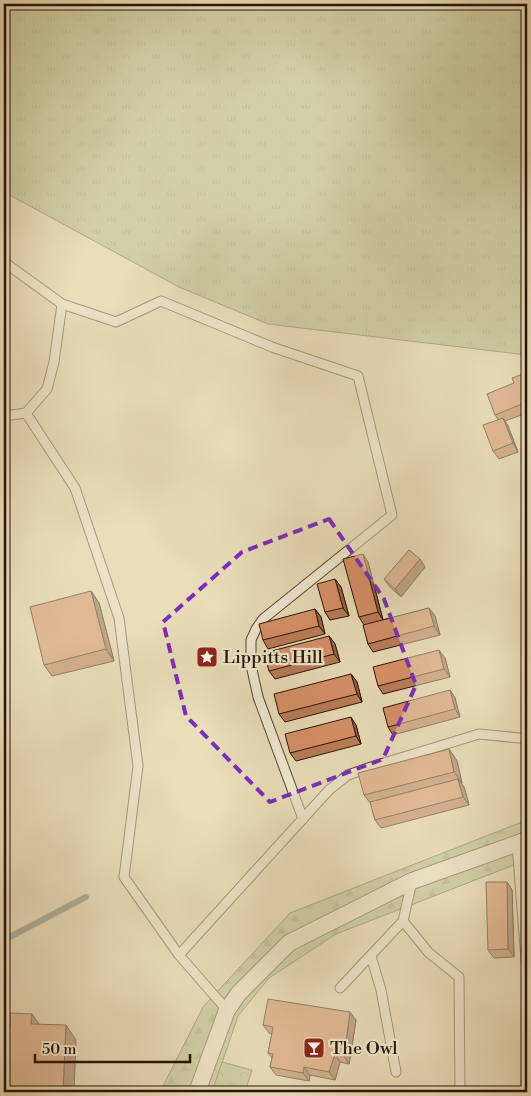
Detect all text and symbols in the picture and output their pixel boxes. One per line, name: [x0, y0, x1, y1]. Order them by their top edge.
place icon: Lippitts Hill: [195, 645, 219, 669]
place label: Lippitts Hill: [223, 646, 323, 669]
scale bar: [35, 1031, 190, 1063]
bar icon: The Owl: [302, 1036, 326, 1060]
place label: The Owl: [330, 1037, 398, 1060]
text: 50 m: [42, 1040, 76, 1059]

